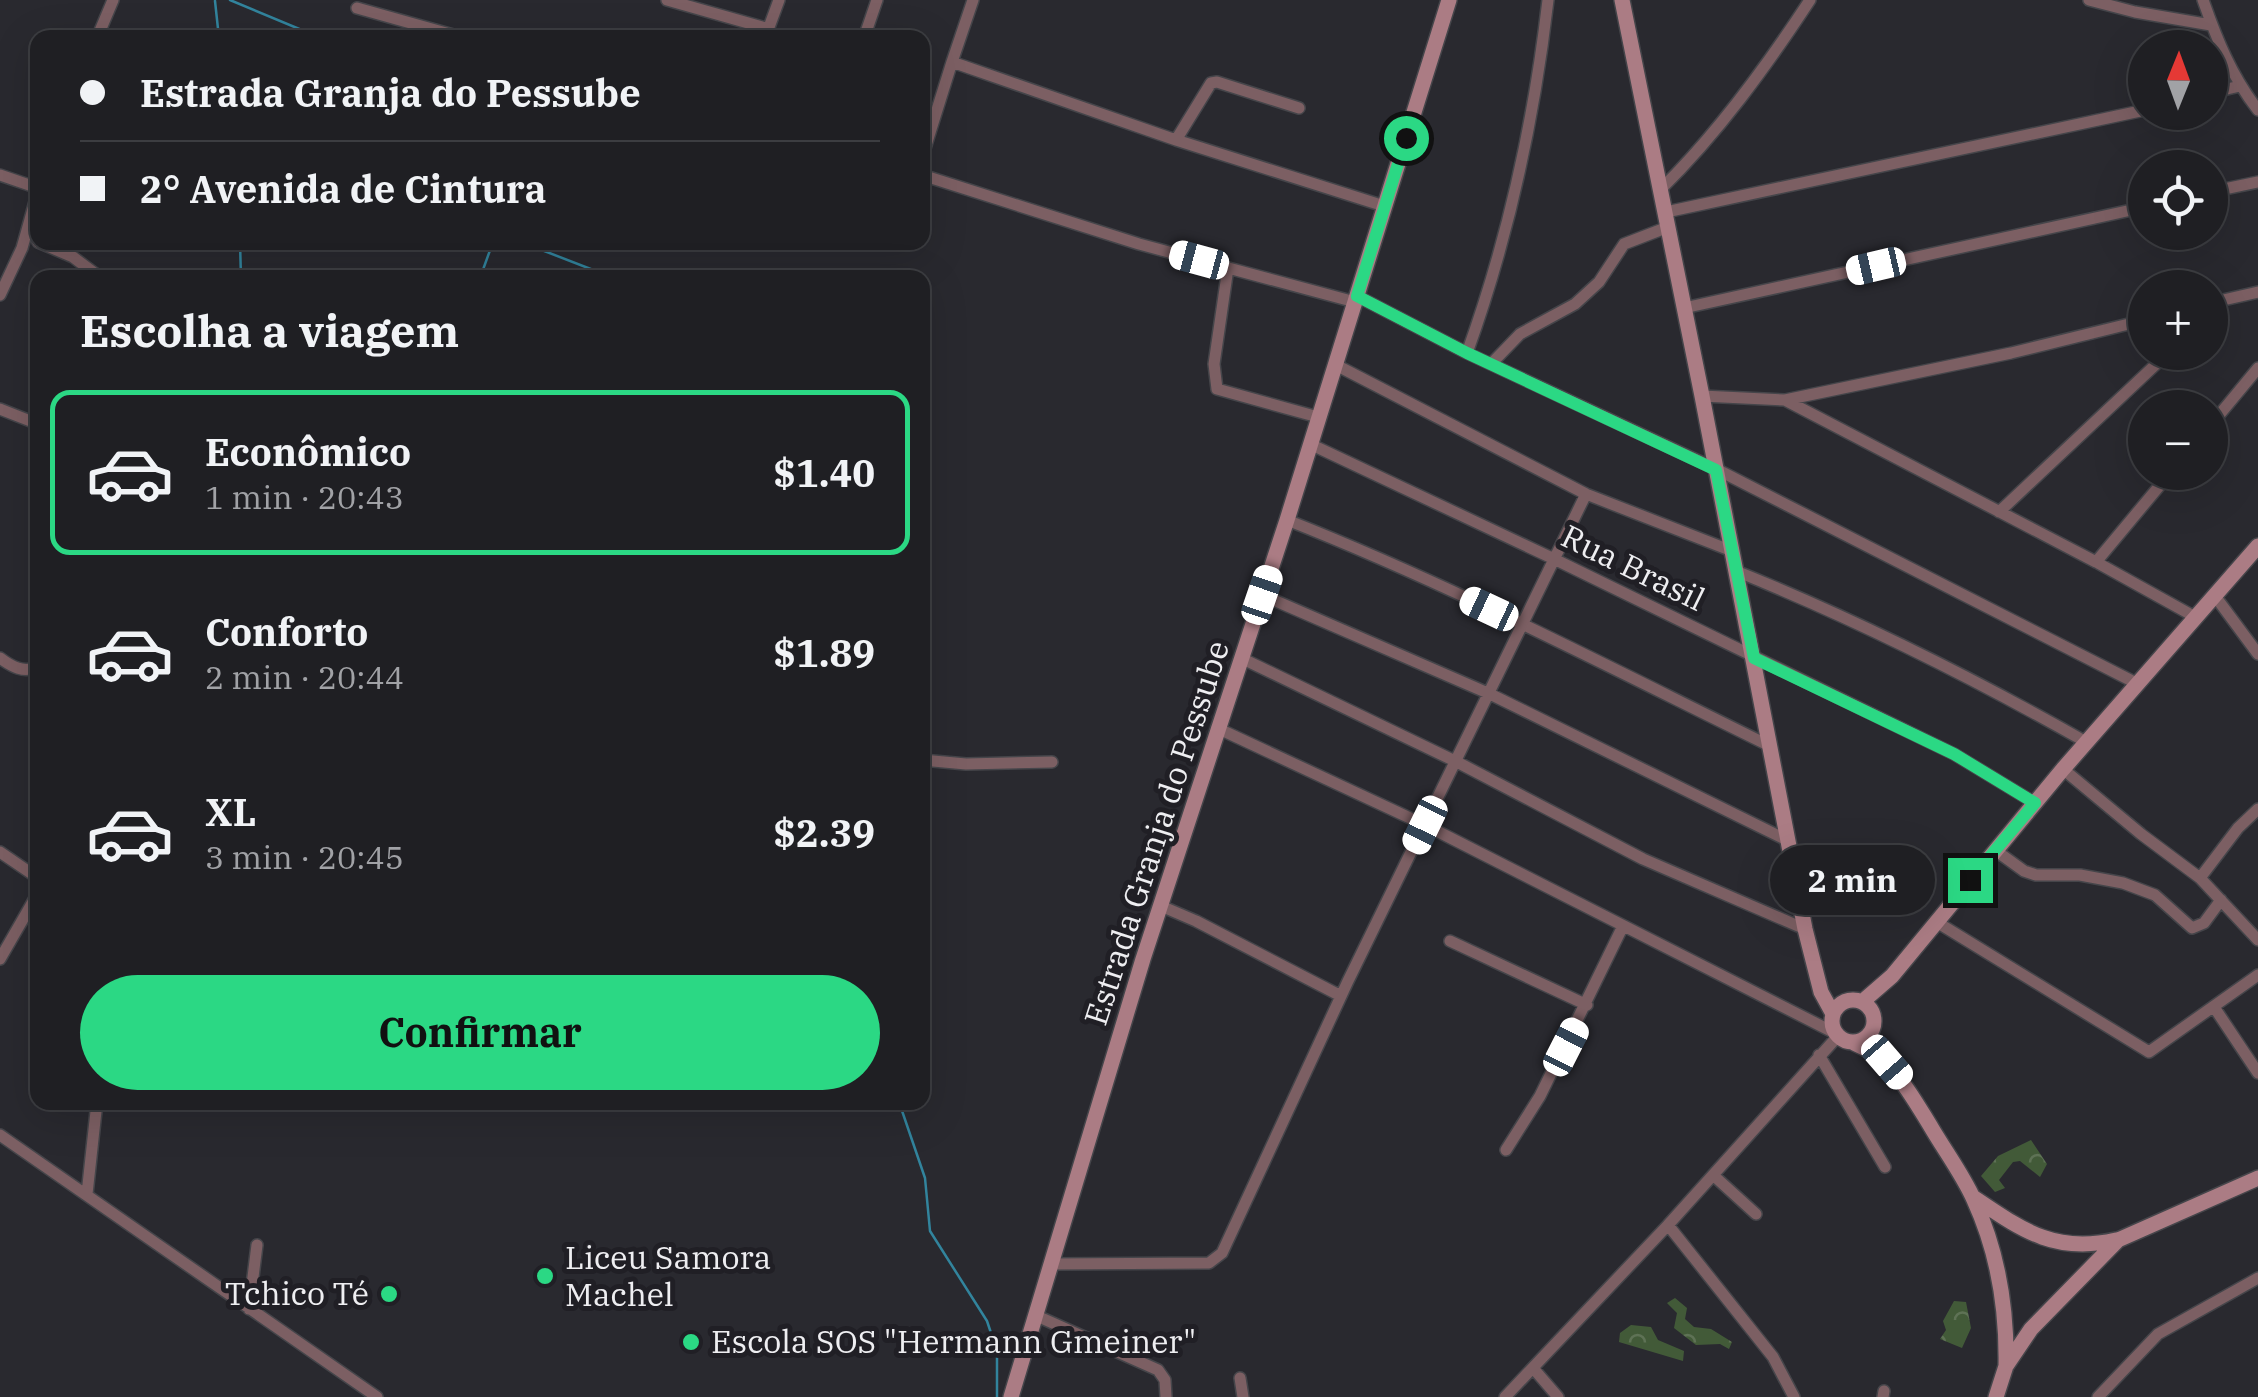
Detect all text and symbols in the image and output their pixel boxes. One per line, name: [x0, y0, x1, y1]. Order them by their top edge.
north arrow: [2128, 30, 2228, 130]
map controls: [2128, 30, 2228, 490]
text: Estrada Granja do Pessube: [140, 68, 641, 117]
route start: [1384, 116, 1429, 161]
button: locate: [2128, 150, 2228, 250]
text: 2° Avenida de Cintura: [140, 164, 546, 213]
car: [1166, 238, 1232, 282]
car: [1843, 245, 1909, 287]
button: +: [2128, 270, 2228, 370]
text: Escolha a viagem: [80, 301, 459, 359]
button: −: [2128, 390, 2228, 490]
text: Econômico: [205, 427, 411, 476]
icon: car: [85, 428, 175, 518]
text: $1.40: [773, 448, 875, 497]
text: 1 min · 20:43: [205, 476, 404, 518]
street label: Rua Brasil: [1555, 514, 1712, 620]
car: [1238, 562, 1286, 628]
car: [1455, 583, 1523, 635]
text: Conforto: [205, 607, 368, 656]
icon: car: [85, 608, 175, 698]
text: $1.89: [773, 628, 875, 677]
street label: Estrada Granja do Pessube: [1074, 635, 1238, 1030]
text: 2 min · 20:44: [205, 656, 404, 698]
text: XL: [205, 787, 256, 836]
icon: car: [85, 788, 175, 878]
car: [1398, 791, 1452, 859]
text: $2.39: [773, 808, 875, 857]
text: 3 min · 20:45: [205, 836, 404, 878]
callout: 2 min: [1770, 845, 1935, 915]
route end: [1948, 858, 1993, 903]
text: 2 min: [1808, 859, 1897, 901]
button: Confirmar: [80, 975, 880, 1090]
car: [1539, 1013, 1593, 1081]
car: [1856, 1030, 1918, 1094]
place label: Liceu Samora Machel: [565, 1236, 771, 1315]
marker: Liceu Samora Machel: [534, 1265, 556, 1287]
place label: Tchico Té: [225, 1272, 369, 1314]
marker: Tchico Té: [378, 1283, 400, 1305]
place label: Escola SOS "Hermann Gmeiner": [711, 1320, 1196, 1362]
marker: Escola SOS "Hermann Gmeiner": [680, 1331, 702, 1353]

